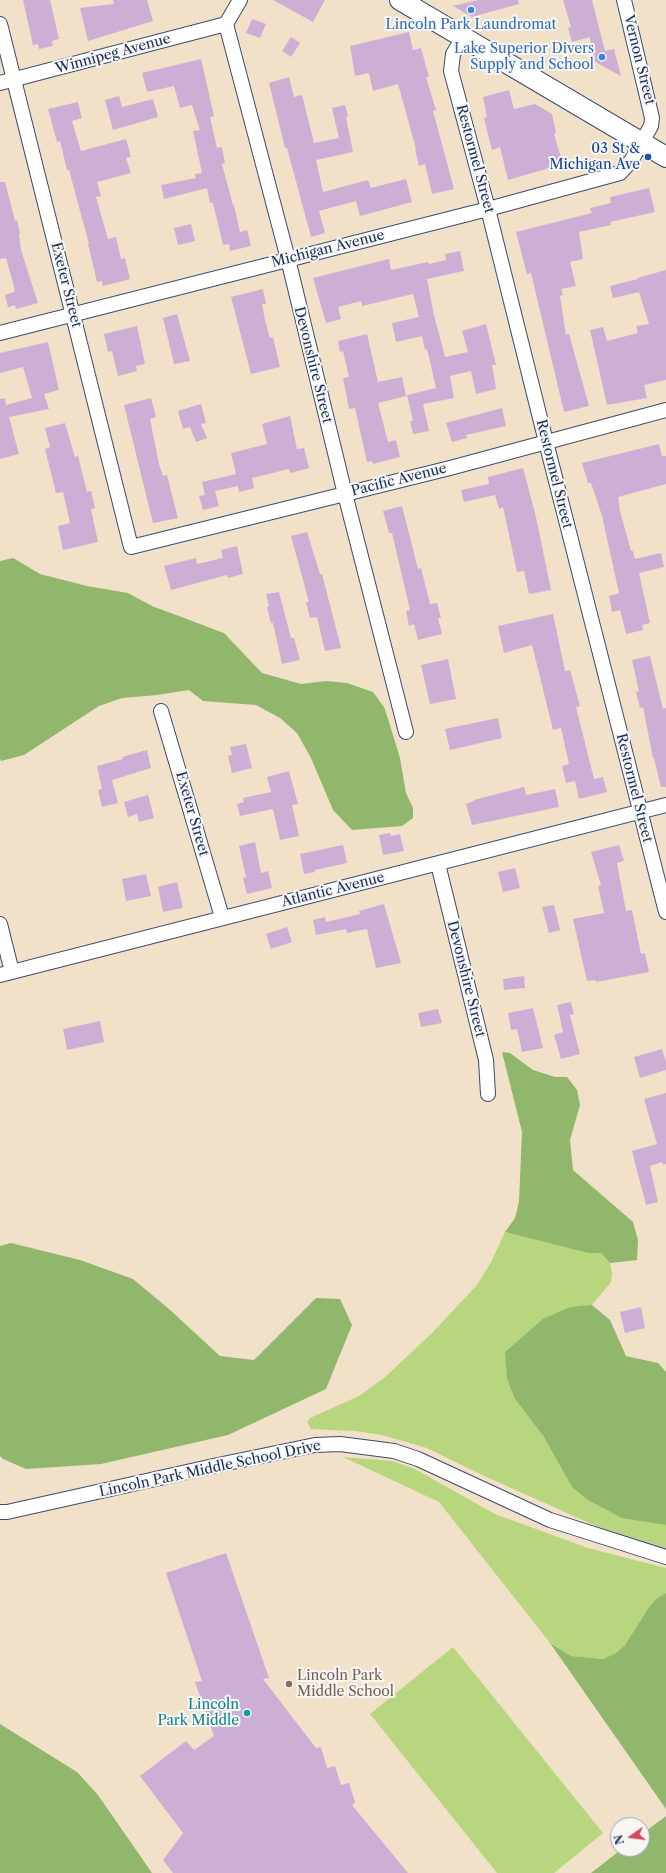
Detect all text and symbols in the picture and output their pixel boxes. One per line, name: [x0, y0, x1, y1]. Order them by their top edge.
marker: Lincoln Park Laundromat: [466, 5, 476, 15]
street label: Vernon Street: [620, 13, 658, 107]
place label: Lincoln Park Laundromat: [385, 17, 557, 33]
street label: Winnipeg Avenue: [53, 31, 173, 77]
place label: Lake Superior Divers Supply and School: [454, 41, 594, 74]
marker: Lake Superior Divers Supply and School: [597, 52, 607, 62]
street label: Restormel Street: [452, 103, 498, 215]
place label: 03 St & Michigan Ave: [549, 141, 640, 174]
marker: 03 St & Michigan Ave: [643, 152, 653, 162]
street label: Michigan Avenue: [270, 227, 386, 271]
street label: Exeter Street: [47, 241, 85, 329]
street label: Devonshire Street: [290, 305, 336, 425]
street label: Restormel Street: [532, 418, 576, 530]
street label: Pacific Avenue: [350, 460, 448, 500]
street label: Restormel Street: [612, 732, 656, 844]
street label: Exeter Street: [172, 770, 212, 858]
street label: Atlantic Avenue: [280, 869, 386, 911]
street label: Devonshire Street: [443, 919, 489, 1039]
street label: Lincoln Park Middle School Drive: [98, 1437, 322, 1501]
place label: Lincoln Park Middle School: [297, 1668, 394, 1700]
marker: Lincoln Park Middle School: [284, 1679, 294, 1689]
place label: Lincoln Park Middle: [157, 1697, 239, 1730]
marker: Lincoln Park Middle: [242, 1708, 252, 1718]
north arrow: [610, 1817, 650, 1857]
text: N: [611, 1833, 627, 1846]

